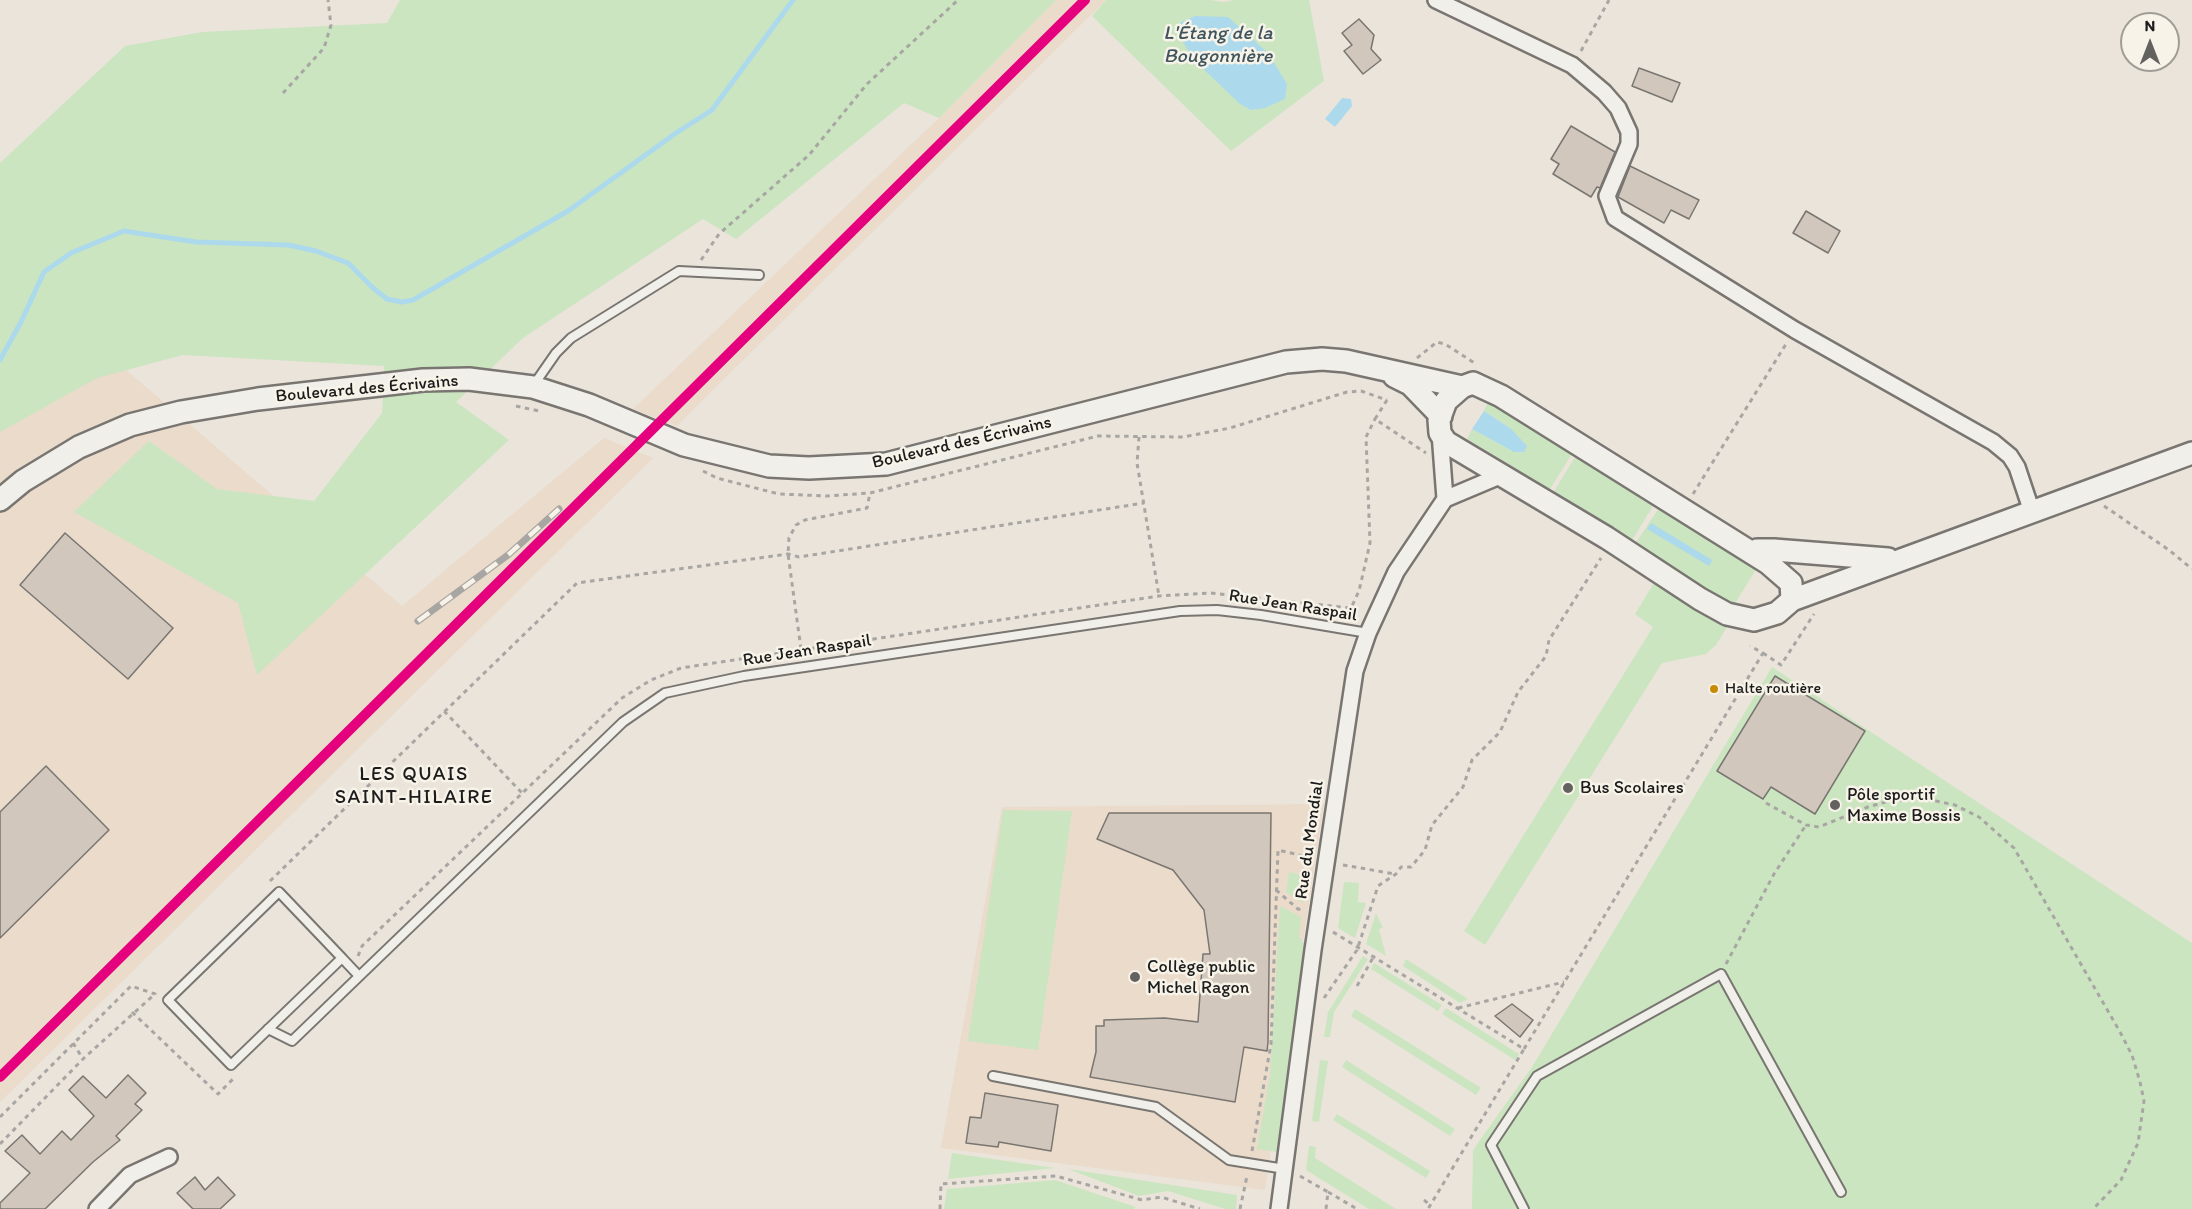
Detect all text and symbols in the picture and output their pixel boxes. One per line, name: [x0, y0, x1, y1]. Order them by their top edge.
north arrow: [2120, 12, 2180, 72]
text: N: [2145, 16, 2155, 35]
water label: L'Étang de la Bougonnière: [1163, 22, 1273, 69]
street label: Boulevard des Écrivains: [275, 370, 459, 408]
street label: Boulevard des Écrivains: [870, 412, 1054, 474]
street label: Rue Jean Raspail: [1227, 585, 1359, 627]
street label: Rue Jean Raspail: [741, 630, 873, 672]
place label: Halte routière: [1725, 679, 1821, 699]
marker: Halte routière: [1708, 683, 1720, 695]
district label: LES QUAIS SAINT-HILAIRE: [337, 763, 491, 810]
place label: Bus Scolaires: [1580, 777, 1684, 799]
street label: Rue du Mondial: [1291, 779, 1329, 901]
marker: Bus Scolaires: [1561, 781, 1575, 795]
place label: Pôle sportif Maxime Bossis: [1847, 784, 1961, 826]
marker: Pôle sportif Maxime Bossis: [1828, 798, 1842, 812]
place label: Collège public Michel Ragon: [1147, 956, 1255, 998]
marker: Collège public Michel Ragon: [1128, 970, 1142, 984]

